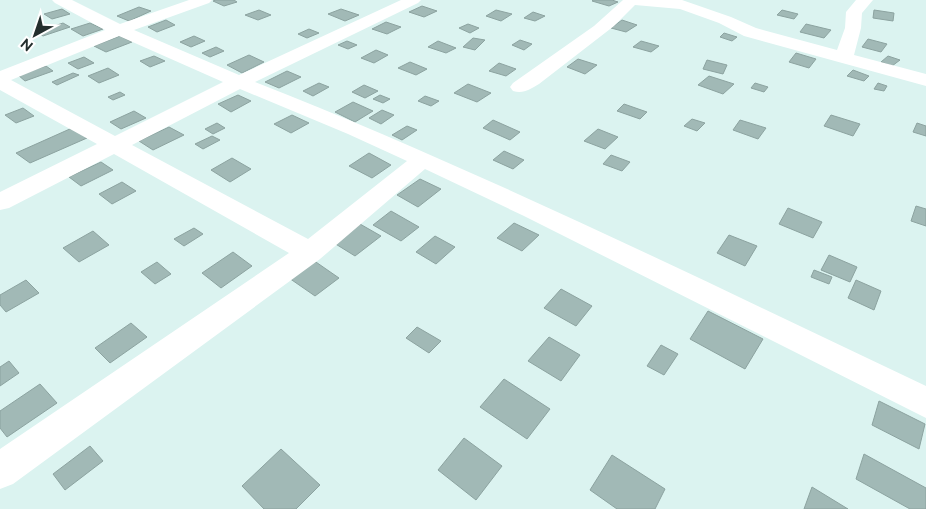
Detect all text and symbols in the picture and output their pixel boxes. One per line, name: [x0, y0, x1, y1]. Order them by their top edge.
north arrow: [10, 10, 60, 60]
text: N: [17, 35, 36, 55]

